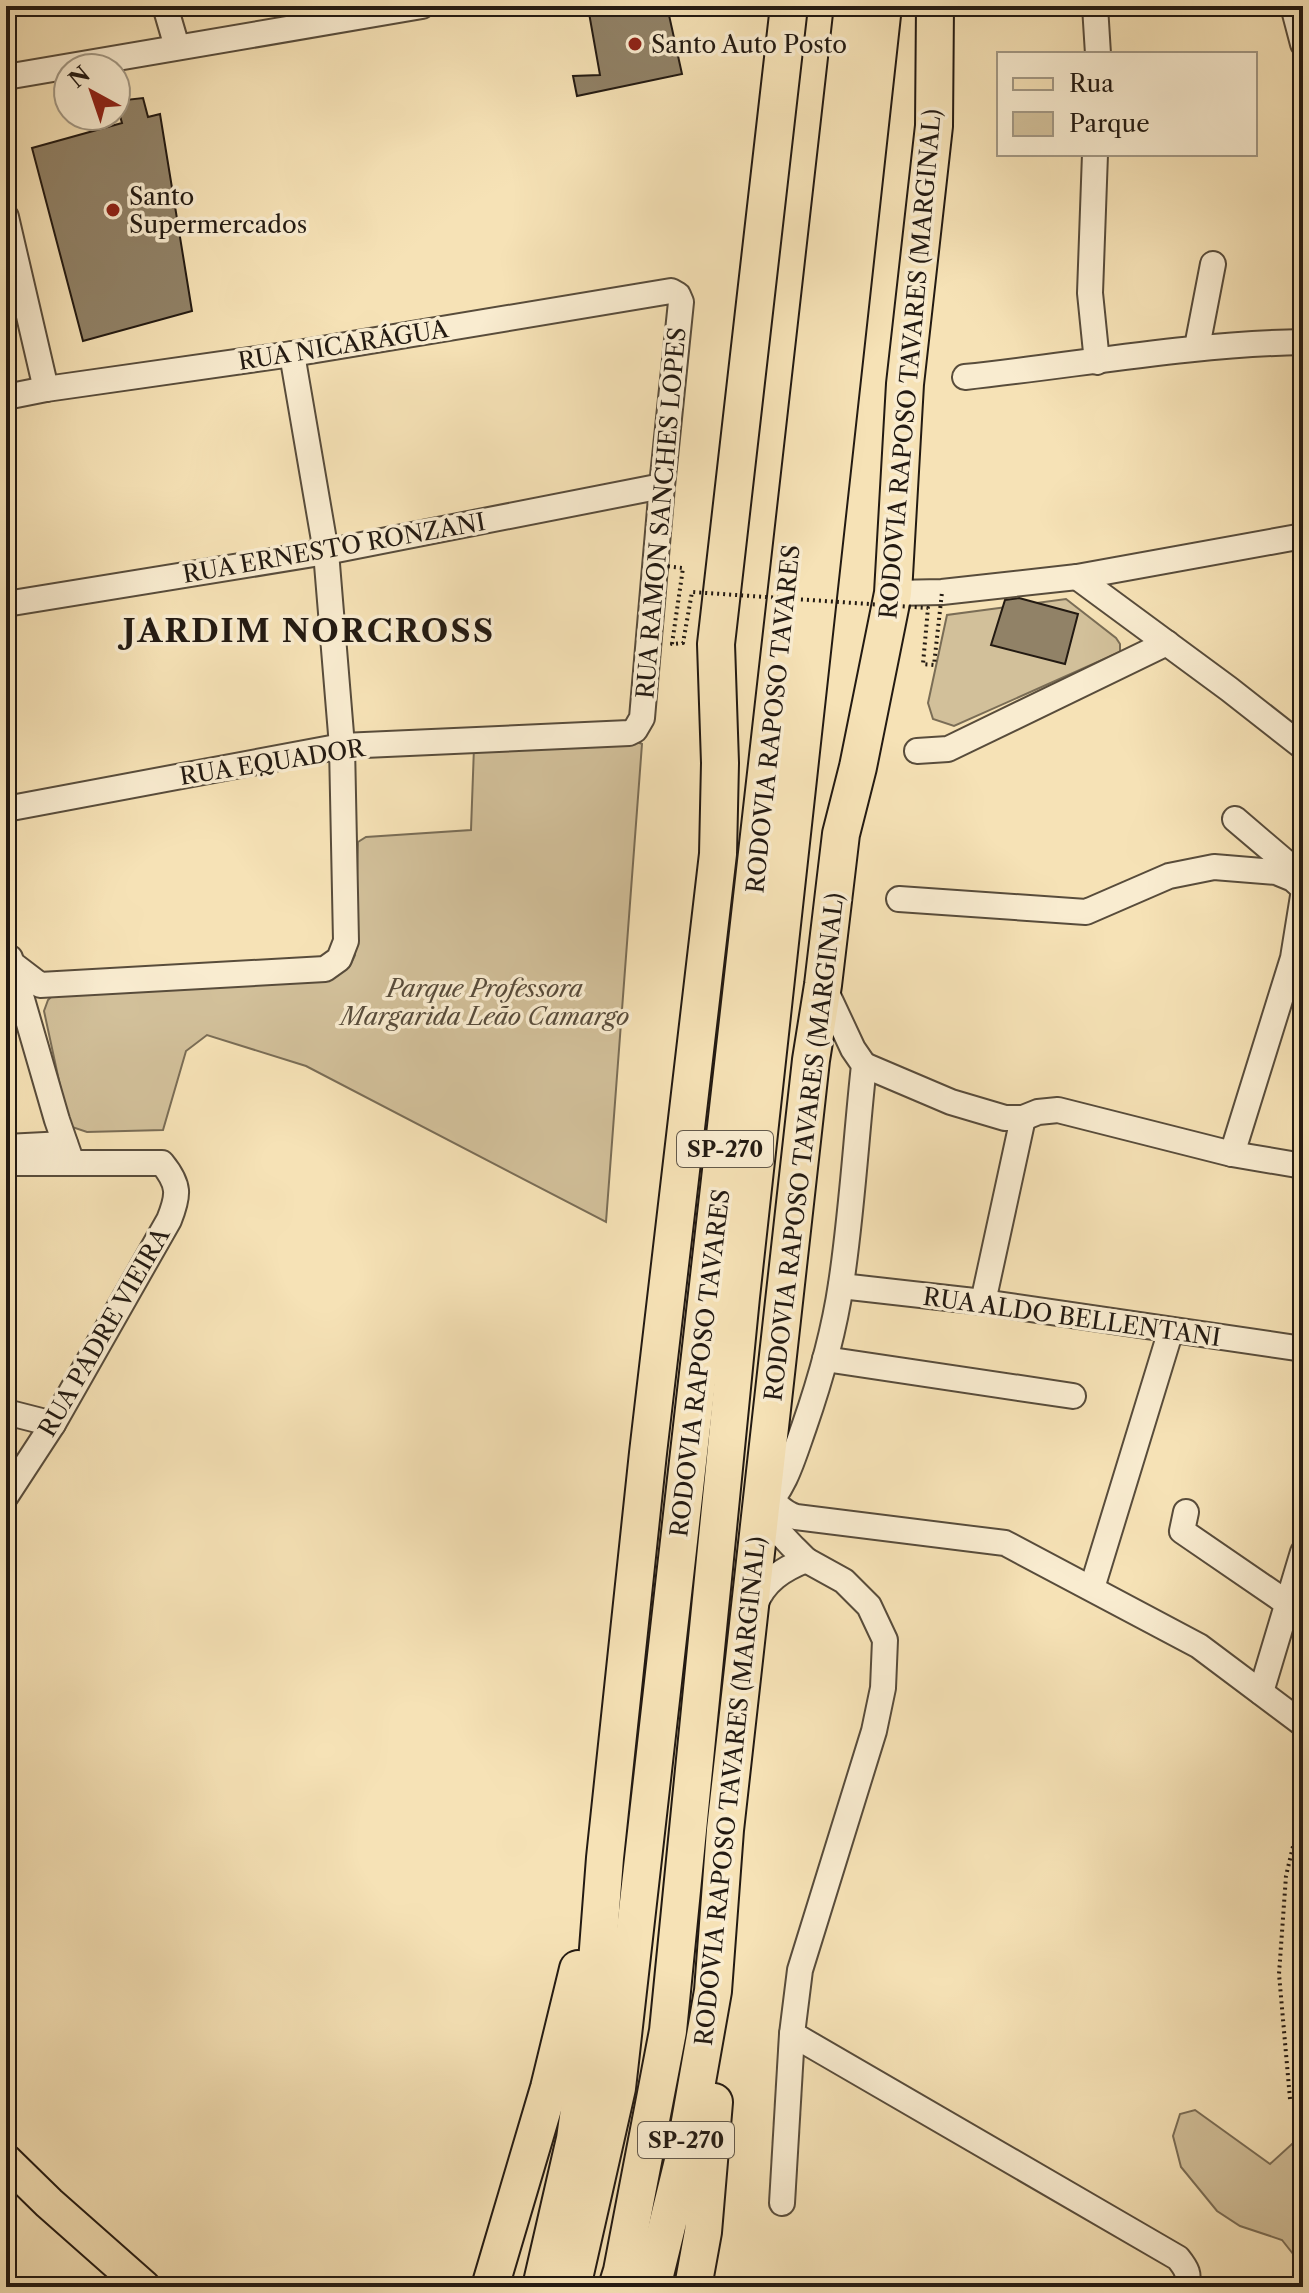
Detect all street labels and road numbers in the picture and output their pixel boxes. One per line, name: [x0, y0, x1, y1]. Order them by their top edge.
street label: RODOVIA RAPOSO TAVARES (MARGINAL): [873, 108, 947, 620]
street label: RUA NICARÁGUA: [236, 314, 451, 376]
street label: RUA RAMON SANCHES LOPES: [630, 326, 692, 700]
street label: RUA ERNESTO RONZANI: [180, 507, 488, 589]
street label: RODOVIA RAPOSO TAVARES: [740, 543, 806, 895]
street label: RUA EQUADOR: [178, 733, 368, 791]
street label: RODOVIA RAPOSO TAVARES (MARGINAL): [758, 891, 850, 1403]
road number: SP-270: [677, 1131, 773, 1167]
street label: RODOVIA RAPOSO TAVARES: [664, 1187, 736, 1539]
street label: RUA PADRE VIEIRA: [32, 1221, 176, 1442]
street label: RUA ALDO BELLENTANI: [921, 1282, 1223, 1352]
street label: RODOVIA RAPOSO TAVARES (MARGINAL): [689, 1535, 771, 2047]
road number: SP-270: [638, 2122, 734, 2158]

